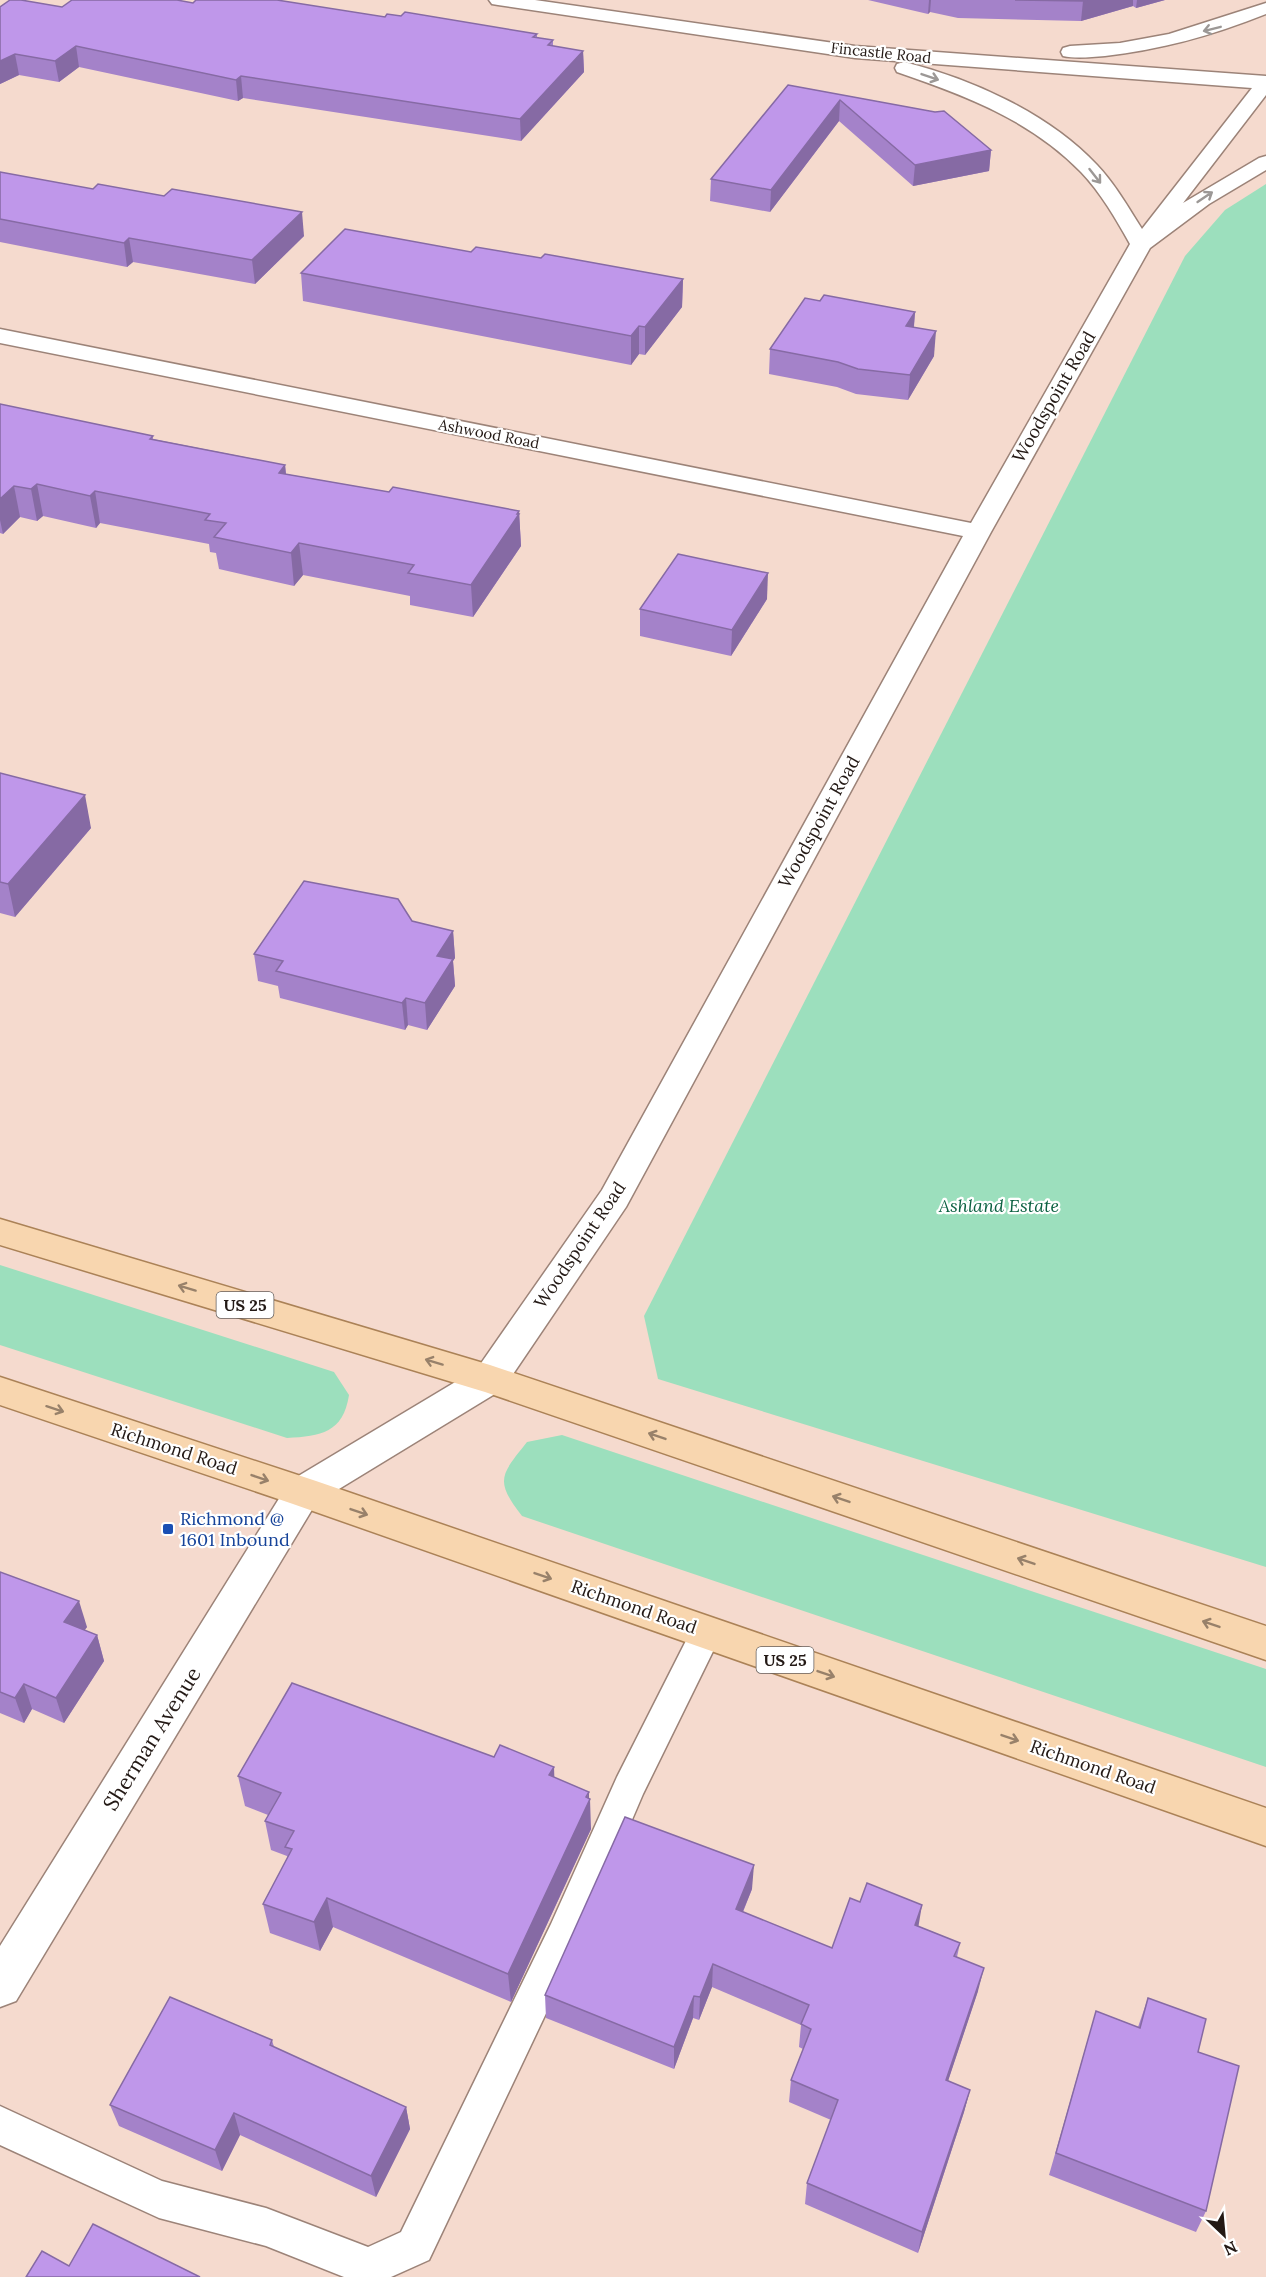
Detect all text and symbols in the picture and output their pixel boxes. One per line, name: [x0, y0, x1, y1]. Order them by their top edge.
one-way arrow: [1202, 24, 1221, 36]
street label: Fincastle Road: [830, 38, 932, 67]
one-way arrow: [920, 72, 939, 83]
one-way arrow: [1088, 168, 1101, 184]
one-way arrow: [1197, 191, 1213, 203]
street label: Woodspoint Road: [1007, 327, 1101, 467]
street label: Ashwood Road: [436, 414, 541, 453]
street label: Woodspoint Road: [773, 751, 865, 892]
street label: Woodspoint Road: [529, 1177, 631, 1312]
park label: Ashland Estate: [938, 1194, 1059, 1217]
one-way arrow: [178, 1282, 197, 1293]
road number: US 25: [216, 1292, 274, 1318]
one-way arrow: [425, 1356, 444, 1367]
one-way arrow: [46, 1405, 64, 1416]
street label: Richmond Road: [108, 1417, 240, 1480]
one-way arrow: [648, 1429, 667, 1440]
one-way arrow: [250, 1473, 269, 1484]
one-way arrow: [832, 1492, 851, 1503]
place label: Richmond @ 1601 Inbound: [180, 1507, 290, 1551]
one-way arrow: [349, 1507, 368, 1518]
marker: Richmond @ 1601 Inbound: [161, 1522, 175, 1536]
one-way arrow: [1017, 1555, 1036, 1566]
one-way arrow: [533, 1571, 552, 1582]
street label: Richmond Road: [568, 1574, 700, 1639]
one-way arrow: [1202, 1618, 1221, 1629]
road number: US 25: [756, 1647, 814, 1673]
street label: Sherman Avenue: [97, 1662, 207, 1815]
one-way arrow: [816, 1670, 835, 1681]
one-way arrow: [1001, 1734, 1019, 1745]
street label: Richmond Road: [1027, 1734, 1159, 1799]
north arrow: [1194, 2205, 1254, 2265]
text: N: [1221, 2237, 1241, 2260]

